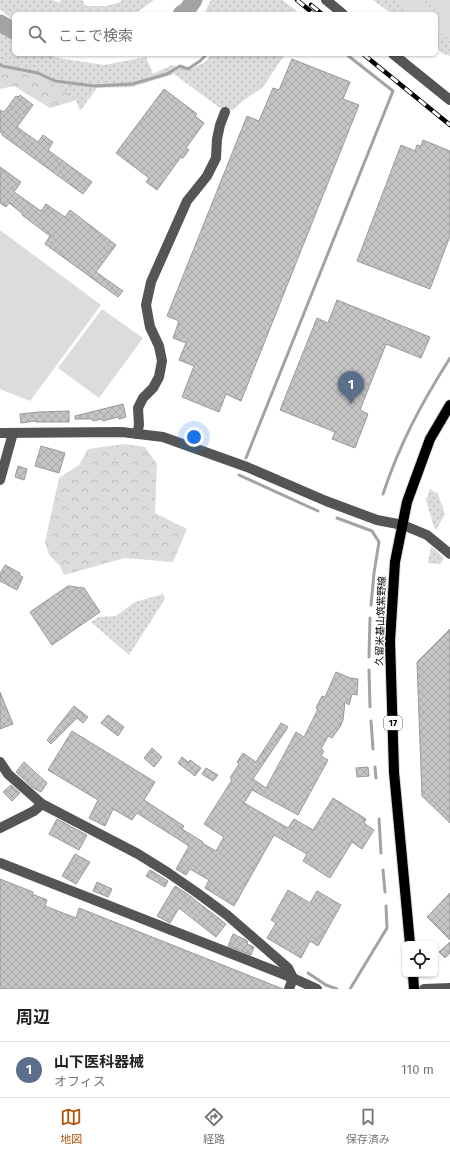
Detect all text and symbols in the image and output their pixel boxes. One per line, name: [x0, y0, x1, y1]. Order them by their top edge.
search box: [12, 12, 438, 56]
icon: search: [26, 23, 48, 45]
text: ここで検索: [58, 27, 133, 45]
pin: 1: [338, 371, 364, 404]
your location: [184, 427, 204, 447]
street label: 久留米基山筑紫野線: [373, 576, 389, 666]
road number: 17: [384, 716, 402, 730]
map controls: [402, 941, 438, 977]
button: locate: [402, 941, 438, 977]
text: 周辺: [16, 1007, 50, 1028]
text: 山下医科器械: [54, 1053, 144, 1071]
text: 1: [26, 1062, 32, 1077]
text: 110 m: [401, 1062, 434, 1077]
text: オフィス: [54, 1074, 106, 1089]
tab: 地図: [60, 1106, 82, 1146]
tab: 経路: [203, 1106, 225, 1146]
tab: 保存済み: [346, 1106, 390, 1146]

